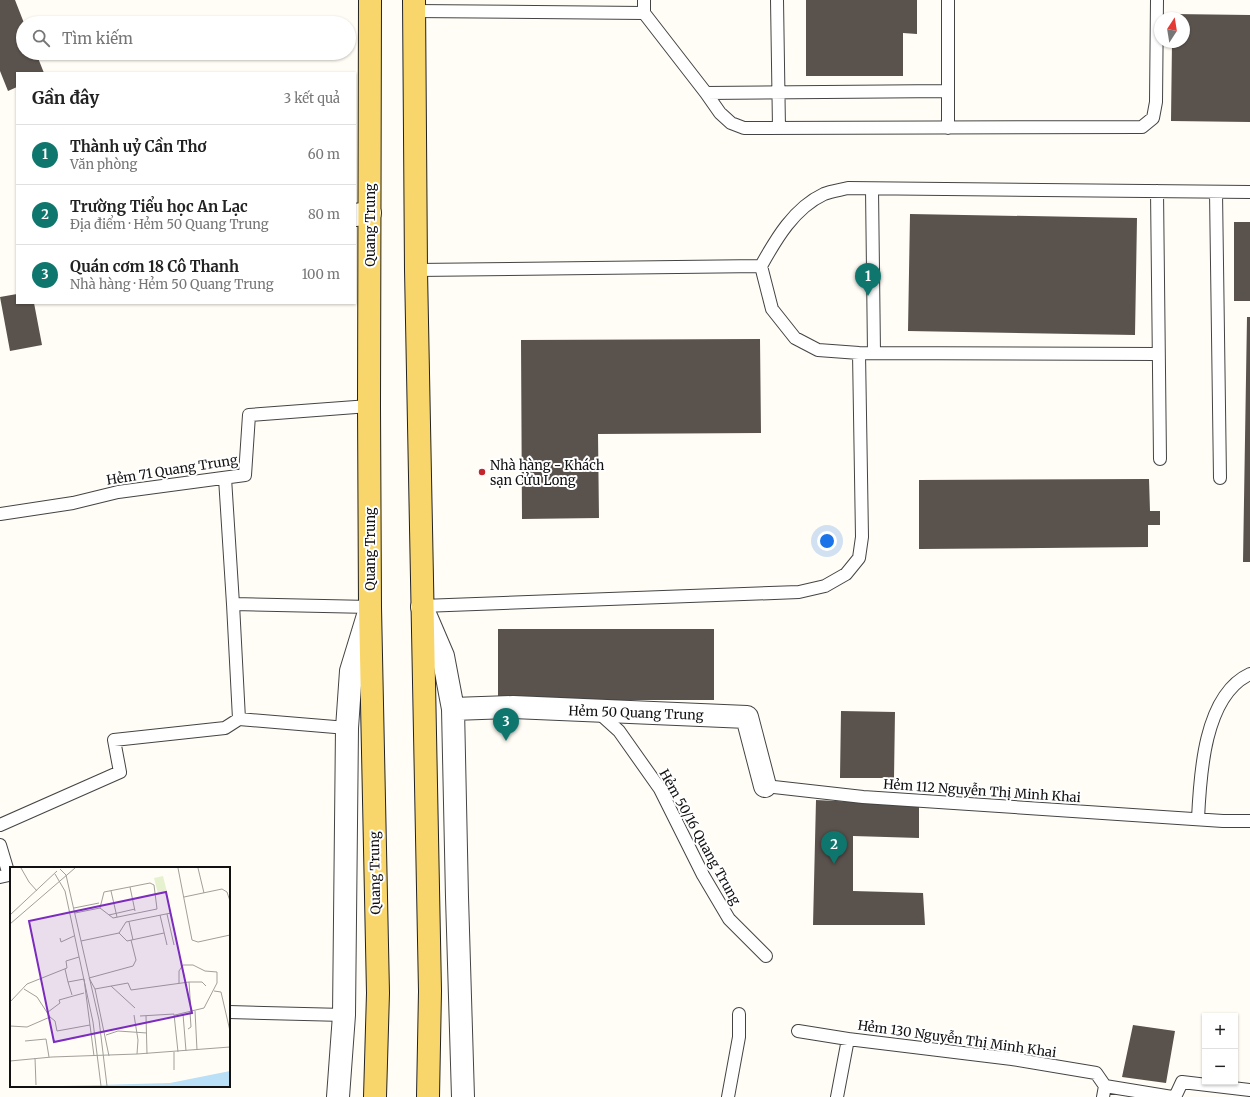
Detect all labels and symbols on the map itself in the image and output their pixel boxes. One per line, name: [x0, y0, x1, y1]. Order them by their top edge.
north arrow: [1154, 12, 1190, 48]
street label: Quang Trung: [362, 183, 379, 267]
pin: 1: [855, 263, 881, 296]
street label: Hẻm 71 Quang Trung: [105, 451, 239, 489]
place label: Nhà hàng - Khách sạn Cửu Long: [490, 457, 605, 489]
marker: Nhà hàng - Khách sạn Cửu Long: [477, 467, 487, 477]
street label: Quang Trung: [362, 507, 379, 591]
your location: [817, 531, 837, 551]
street label: Hẻm 50 Quang Trung: [568, 702, 704, 724]
pin: 3: [493, 708, 519, 741]
street label: Hẻm 50/16 Quang Trung: [656, 766, 744, 908]
street label: Hẻm 112 Nguyễn Thị Minh Khai: [883, 775, 1081, 806]
street label: Quang Trung: [366, 831, 384, 915]
pin: 2: [821, 831, 847, 864]
inset map: [10, 867, 230, 1087]
street label: Hẻm 130 Nguyễn Thị Minh Khai: [857, 1016, 1058, 1061]

